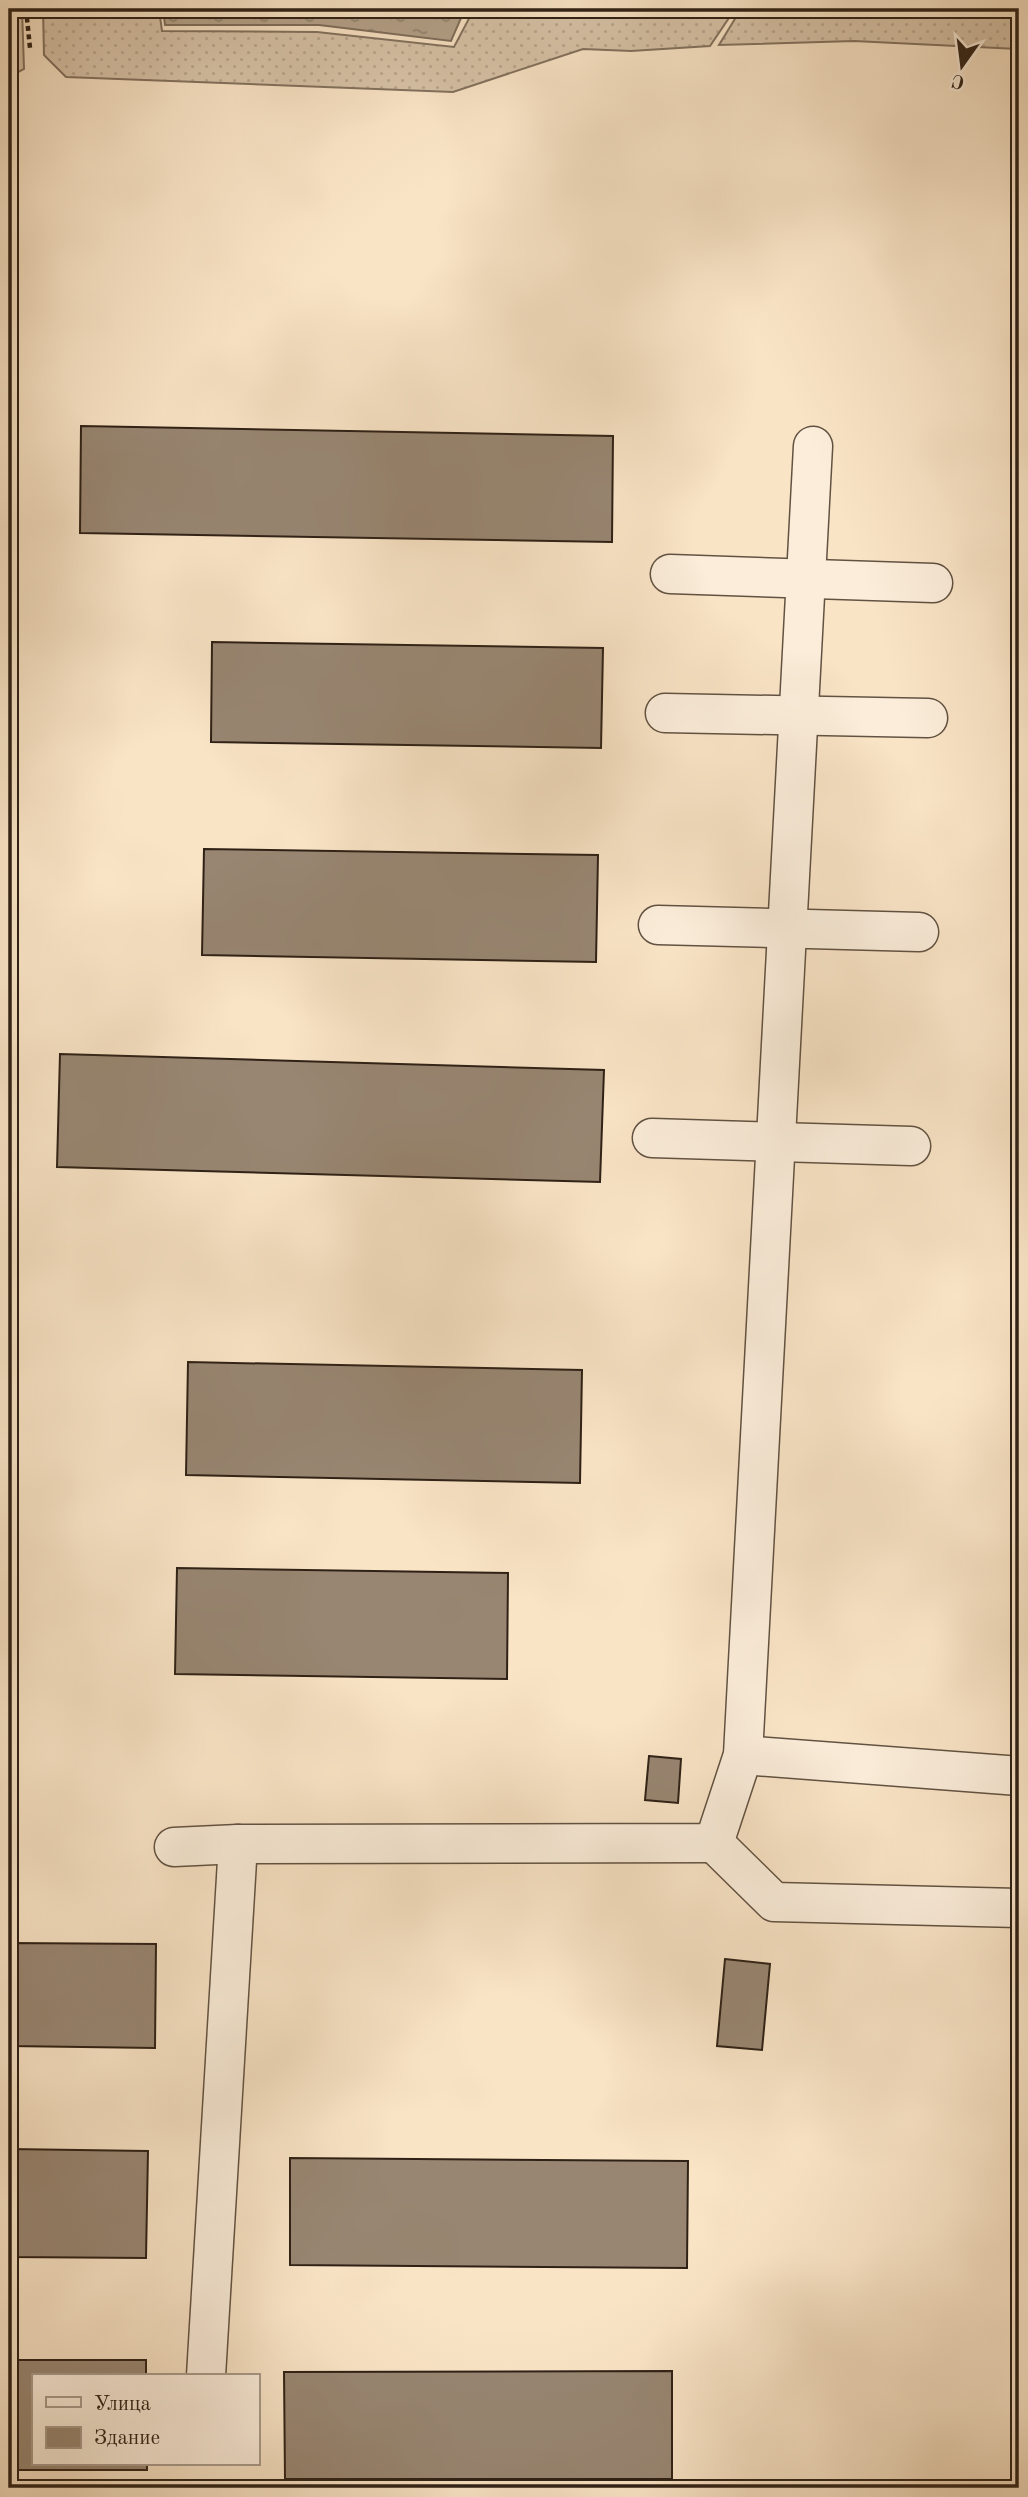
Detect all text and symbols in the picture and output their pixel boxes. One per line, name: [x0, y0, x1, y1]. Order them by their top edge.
north arrow: [926, 32, 996, 102]
text: С: [950, 69, 967, 91]
legend: [32, 2374, 259, 2466]
text: Улица: [94, 2394, 151, 2415]
text: Здание: [94, 2428, 160, 2449]

